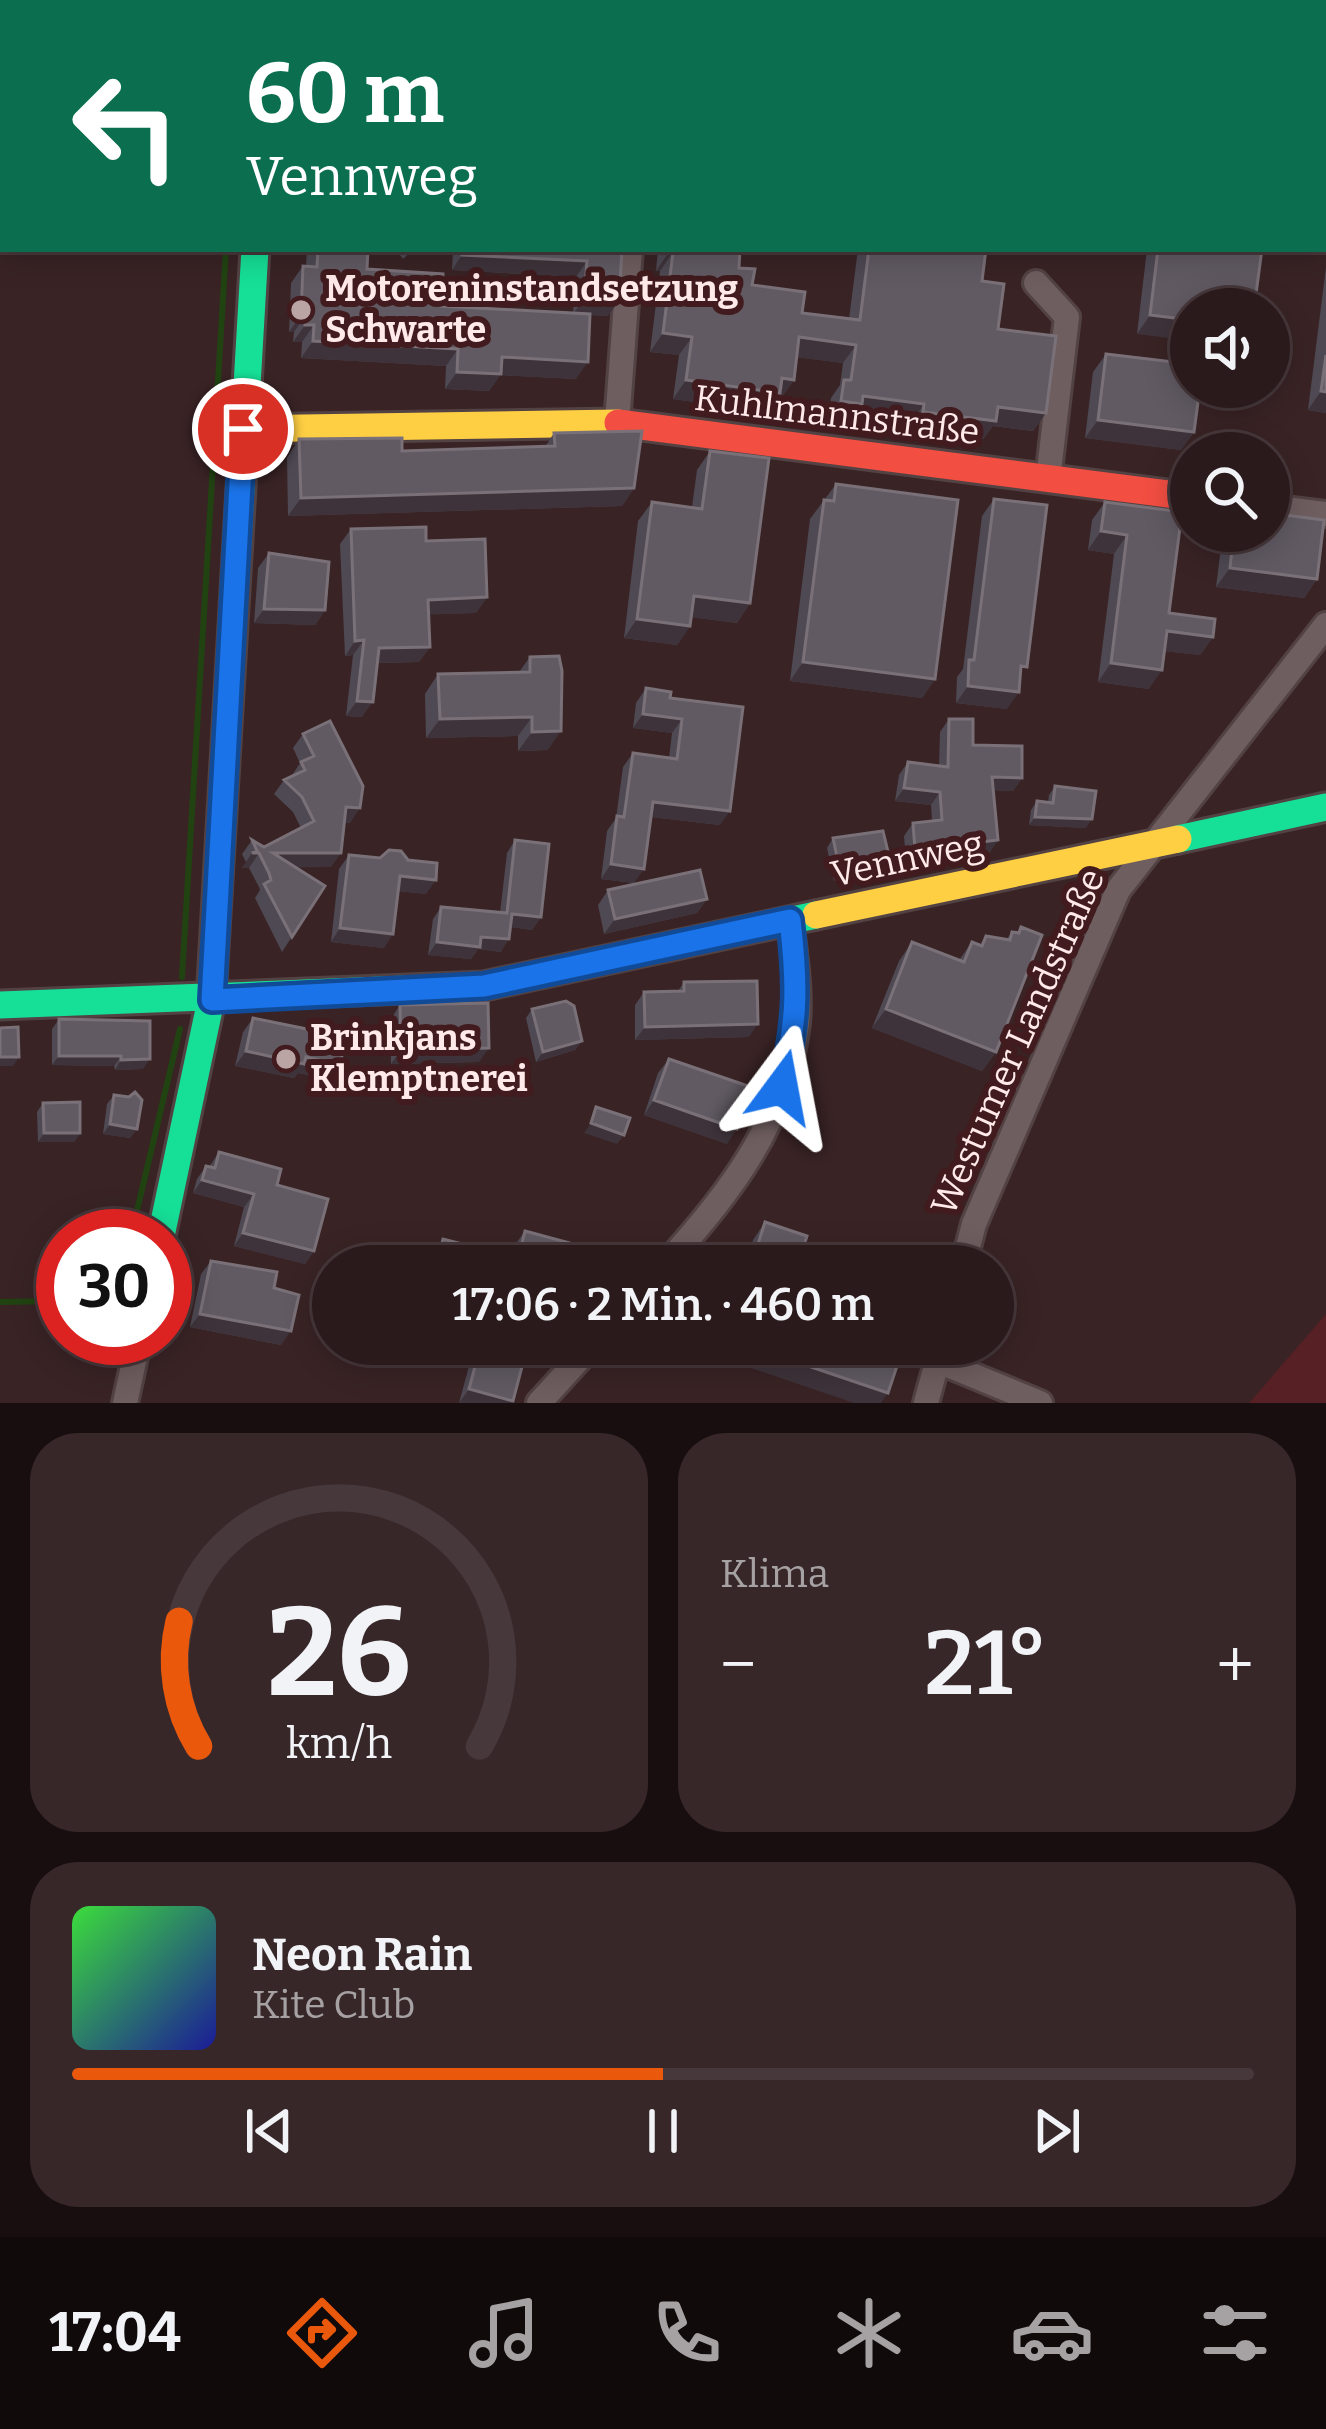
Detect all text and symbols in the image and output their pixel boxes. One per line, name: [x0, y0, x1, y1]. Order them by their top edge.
text: 60 m: [246, 43, 444, 144]
icon: left: [48, 48, 204, 204]
text: Vennweg: [246, 145, 478, 209]
place label: Motoreninstandsetzung Schwarte: [325, 267, 739, 352]
map controls: [1170, 288, 1290, 552]
button: sound: [1170, 288, 1290, 408]
marker: Motoreninstandsetzung Schwarte: [288, 297, 314, 323]
street label: Kuhlmannstraße: [692, 376, 982, 454]
pin: [192, 378, 294, 480]
icon: arrive: [210, 396, 276, 462]
button: search: [1170, 432, 1290, 552]
street label: Vennweg: [827, 821, 987, 897]
street label: Westumer Landstraße: [922, 862, 1114, 1222]
place label: Brinkjans Klemptnerei: [310, 1016, 528, 1101]
position arrow: [719, 1024, 845, 1150]
marker: Brinkjans Klemptnerei: [273, 1046, 299, 1072]
speed limit sign: 30: [36, 1209, 192, 1365]
text: 17:06 · 2 Min. · 460 m: [452, 1278, 874, 1332]
text: Klima: [720, 1551, 829, 1597]
text: 26: [267, 1578, 411, 1728]
text: 21°: [924, 1610, 1048, 1718]
text: −: [720, 1625, 756, 1704]
text: +: [1216, 1625, 1254, 1704]
text: km/h: [286, 1717, 392, 1768]
text: Neon Rain: [252, 1928, 472, 1982]
text: Kite Club: [252, 1982, 415, 2028]
icon: previous: [236, 2098, 302, 2164]
icon: pause: [630, 2098, 696, 2164]
icon: next: [1024, 2098, 1090, 2164]
icon: directions: [280, 2291, 364, 2375]
icon: music: [462, 2291, 546, 2375]
icon: phone: [645, 2291, 729, 2375]
icon: climate: [827, 2291, 911, 2375]
icon: car: [1010, 2291, 1094, 2375]
icon: filters: [1193, 2291, 1277, 2375]
text: 17:04: [49, 2301, 181, 2365]

